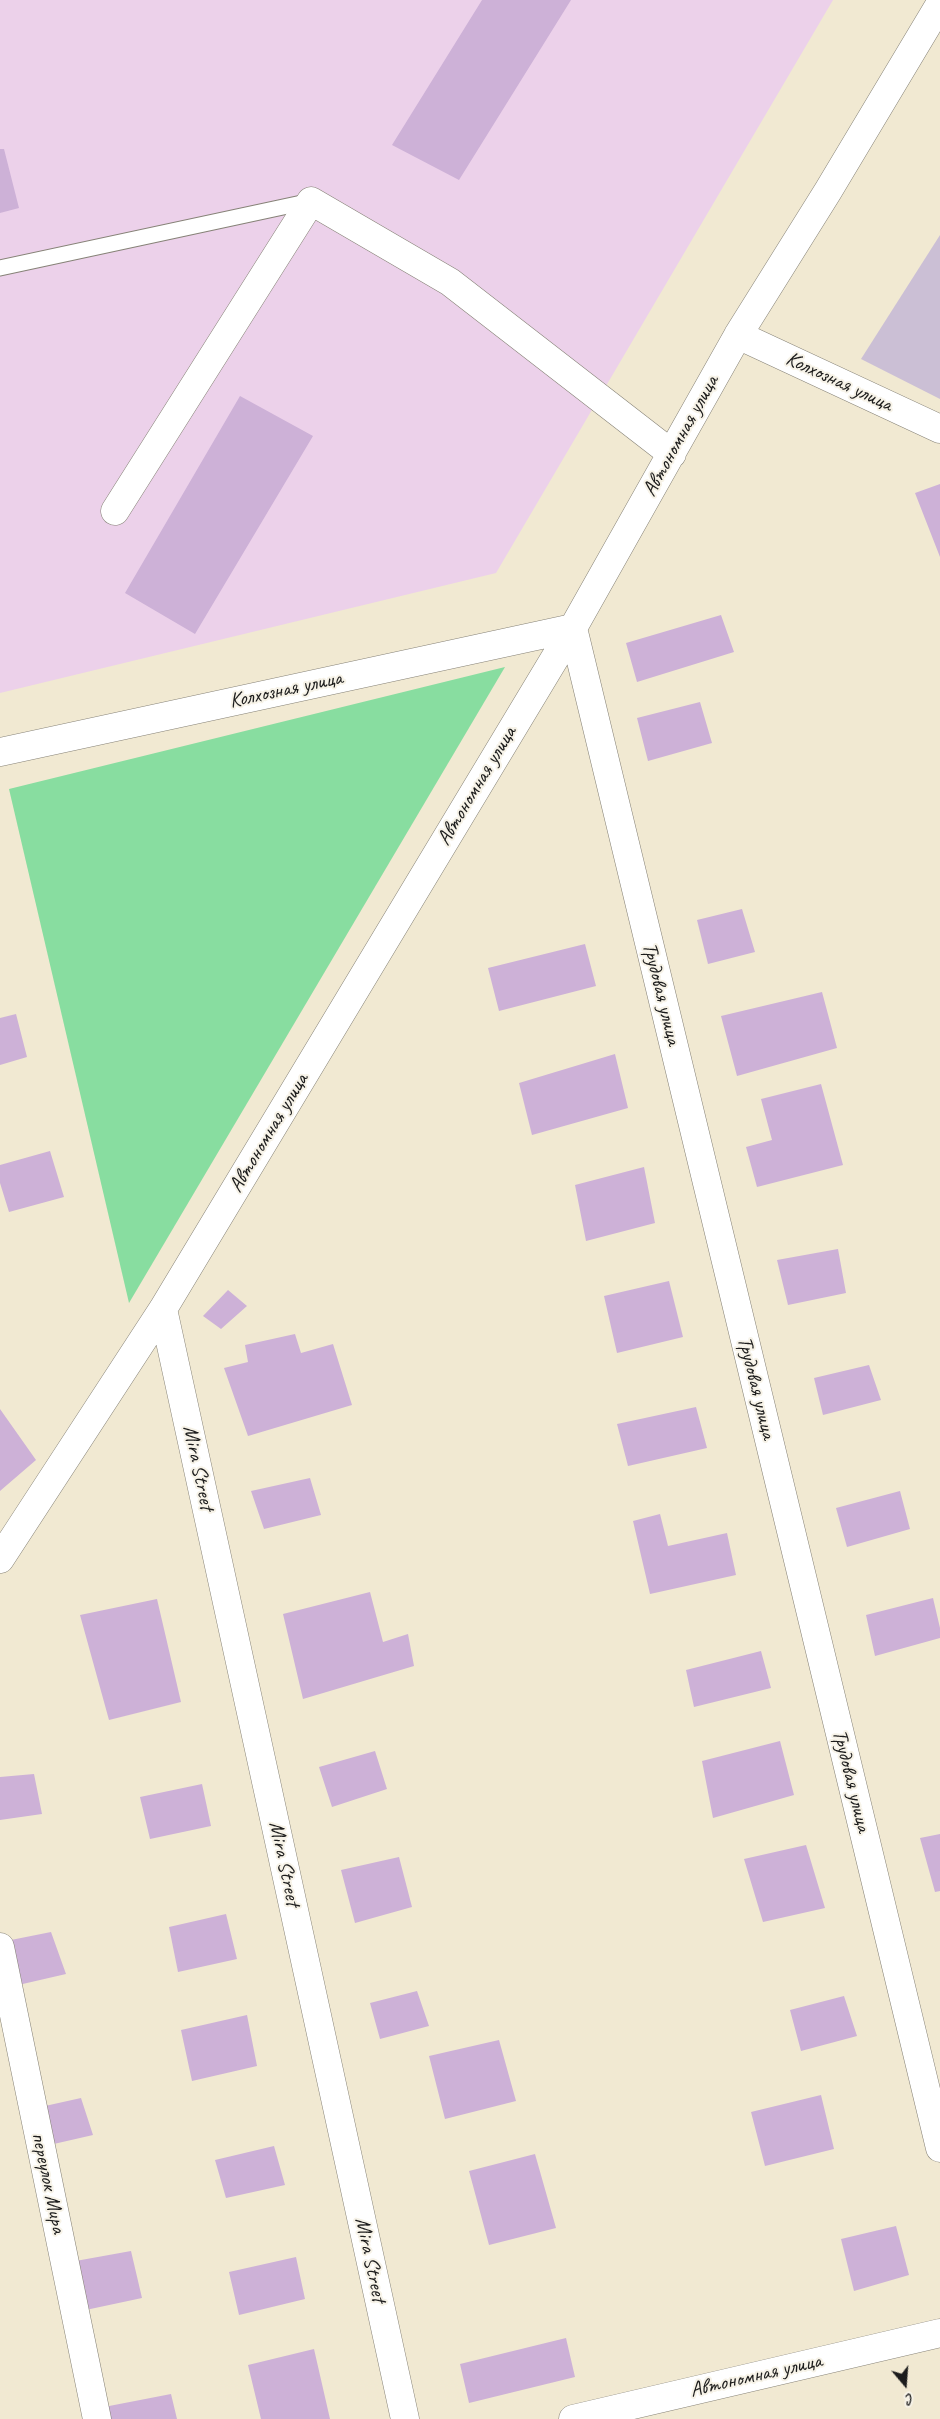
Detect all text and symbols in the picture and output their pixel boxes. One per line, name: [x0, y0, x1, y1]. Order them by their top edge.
street label: Колхозная улица: [782, 346, 896, 418]
street label: Автономная улица: [637, 371, 725, 501]
street label: Колхозная улица: [227, 666, 345, 714]
street label: Автономная улица: [432, 722, 522, 850]
street label: Трудовая улица: [636, 940, 686, 1048]
street label: Автономная улица: [224, 1069, 314, 1197]
street label: Трудовая улица: [731, 1334, 781, 1442]
street label: Mira Street: [177, 1423, 219, 1513]
street label: Трудовая улица: [826, 1727, 876, 1835]
street label: Mira Street: [263, 1819, 305, 1909]
street label: переулок Мира: [25, 2130, 71, 2236]
street label: Mira Street: [349, 2215, 391, 2305]
street label: Автономная улица: [688, 2349, 824, 2403]
north arrow: [880, 2359, 930, 2409]
text: С: [904, 2390, 916, 2408]

